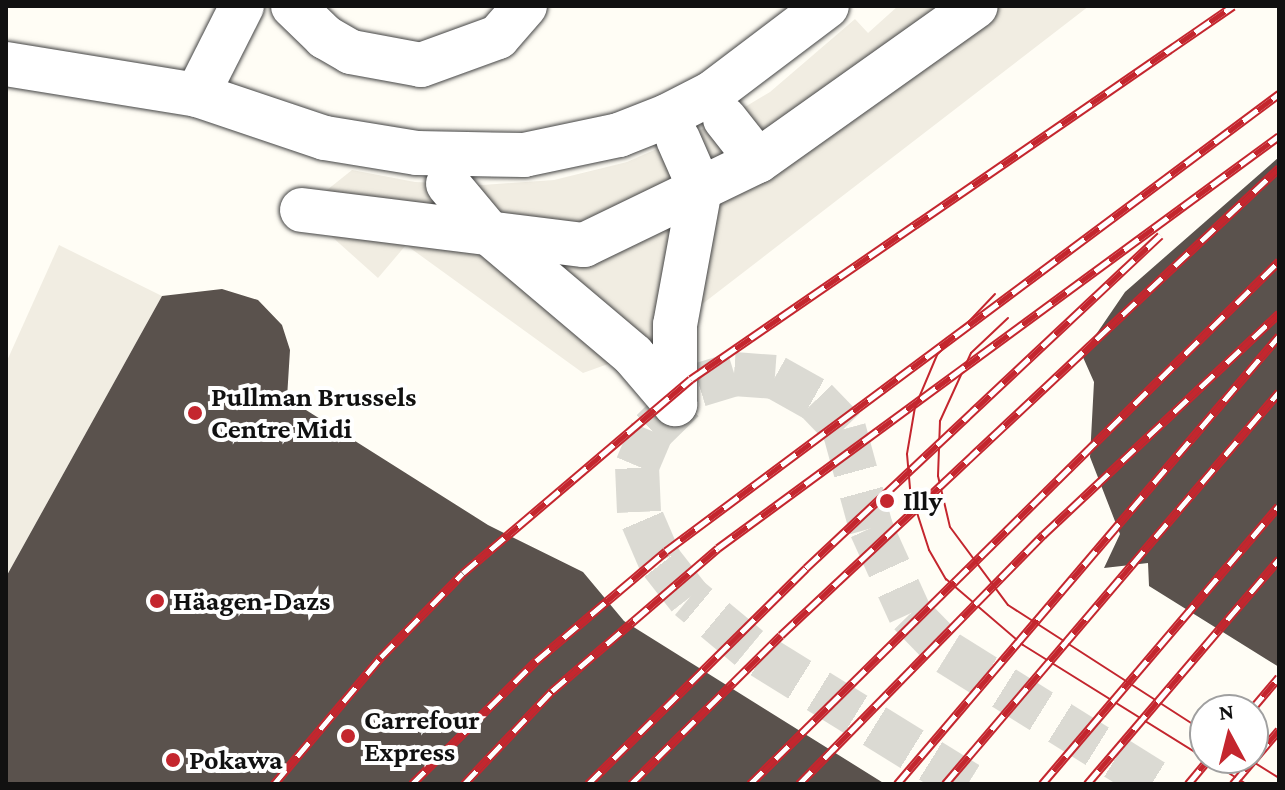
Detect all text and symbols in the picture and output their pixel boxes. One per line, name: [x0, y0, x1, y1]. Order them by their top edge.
place label: Pullman Brussels Centre Midi: [211, 380, 416, 446]
marker: Pullman Brussels Centre Midi: [186, 404, 204, 422]
place label: Illy: [903, 484, 942, 518]
marker: Illy: [878, 492, 896, 510]
place label: Häagen-Dazs: [173, 584, 330, 618]
marker: Häagen-Dazs: [148, 592, 166, 610]
north arrow: [1189, 694, 1269, 774]
text: N: [1217, 698, 1235, 725]
place label: Carrefour Express: [364, 703, 480, 769]
marker: Carrefour Express: [339, 727, 357, 745]
place label: Pokawa: [189, 743, 283, 777]
marker: Pokawa: [164, 751, 182, 769]

